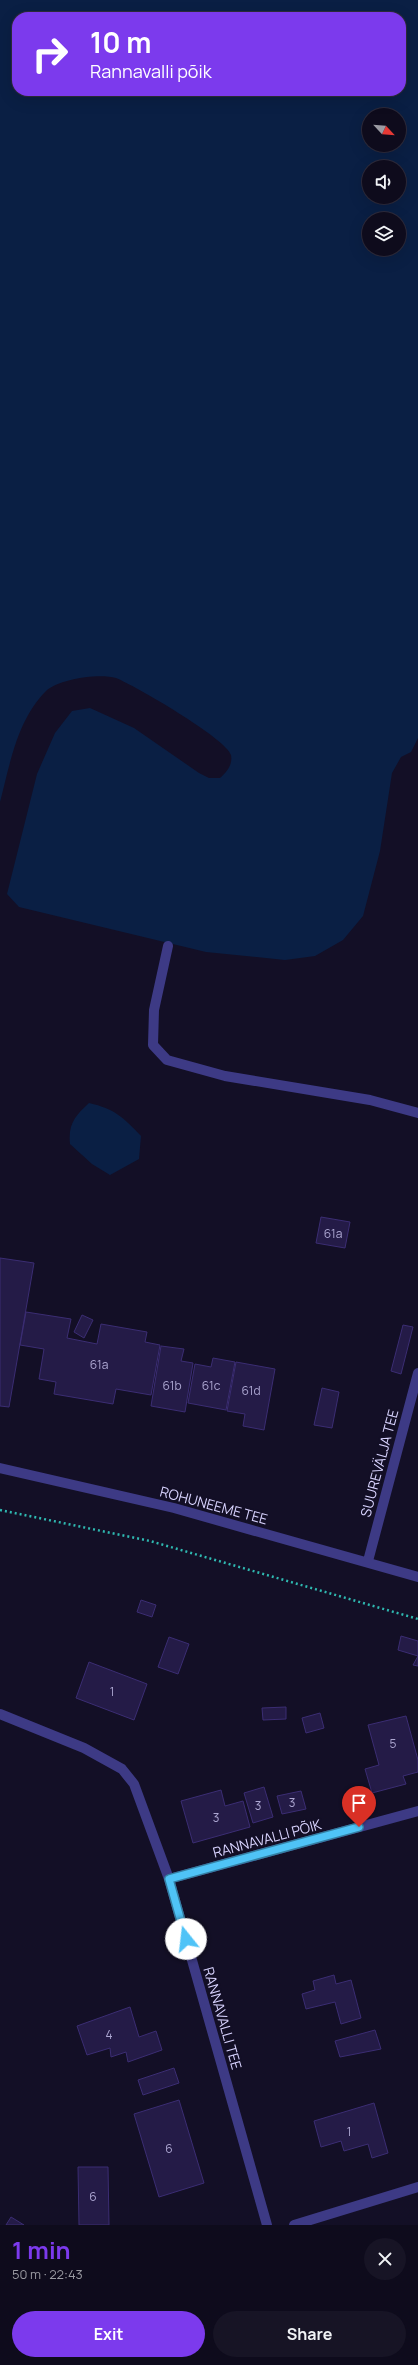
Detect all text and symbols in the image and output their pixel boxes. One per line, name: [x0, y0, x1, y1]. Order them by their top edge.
text: 10 m: [90, 23, 151, 61]
icon: right: [24, 28, 76, 80]
text: Rannavalli põik: [90, 59, 212, 83]
north arrow: [362, 108, 406, 152]
map controls: [362, 108, 406, 256]
button: sound: [362, 160, 406, 204]
button: layers: [362, 212, 406, 256]
house number: 61a: [324, 1225, 342, 1242]
house number: 61a: [90, 1356, 108, 1373]
house number: 61b: [162, 1377, 182, 1394]
house number: 61c: [202, 1377, 221, 1394]
house number: 61d: [241, 1382, 261, 1399]
street label: SUUREVÄLJA TEE: [355, 1407, 403, 1519]
street label: ROHUNEEME TEE: [158, 1481, 270, 1529]
house number: 1: [110, 1683, 114, 1700]
house number: 5: [390, 1735, 397, 1752]
pin: [342, 1786, 376, 1827]
icon: arrive: [348, 1792, 370, 1814]
house number: 3: [289, 1794, 295, 1811]
house number: 3: [255, 1797, 261, 1814]
house number: 3: [213, 1809, 219, 1826]
street label: RANNAVALLI PÕIK: [211, 1814, 324, 1862]
position arrow: [165, 1918, 207, 1960]
street label: RANNAVALLI TEE: [199, 1965, 247, 2071]
house number: 4: [105, 2026, 113, 2043]
house number: 1: [347, 2123, 351, 2140]
house number: 6: [165, 2140, 173, 2157]
house number: 6: [89, 2188, 97, 2205]
text: 1 min: [12, 2233, 71, 2266]
button: close: [364, 2238, 406, 2280]
text: 50 m · 22:43: [12, 2265, 83, 2283]
button: Exit: [12, 2311, 205, 2357]
button: Share: [213, 2311, 406, 2357]

